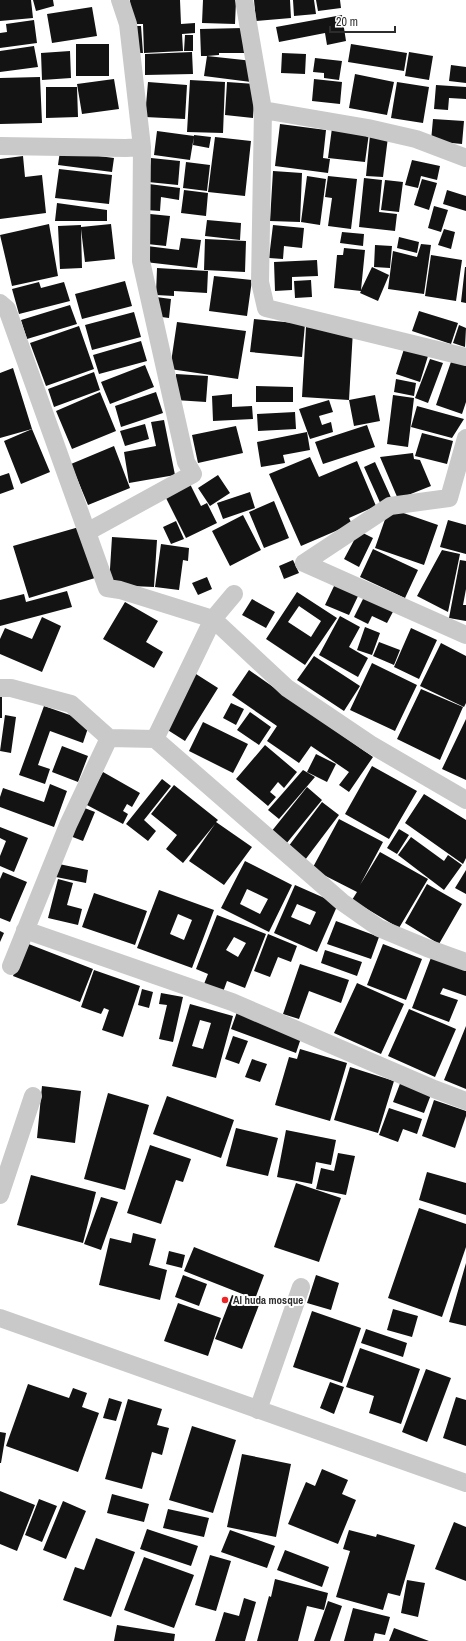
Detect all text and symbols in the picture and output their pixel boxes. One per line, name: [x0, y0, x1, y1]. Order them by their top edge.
scale bar: [330, 8, 395, 34]
text: 20 m: [336, 14, 358, 30]
place label: Al huda mosque: [233, 1293, 303, 1307]
marker: Al huda mosque: [220, 1295, 230, 1305]

